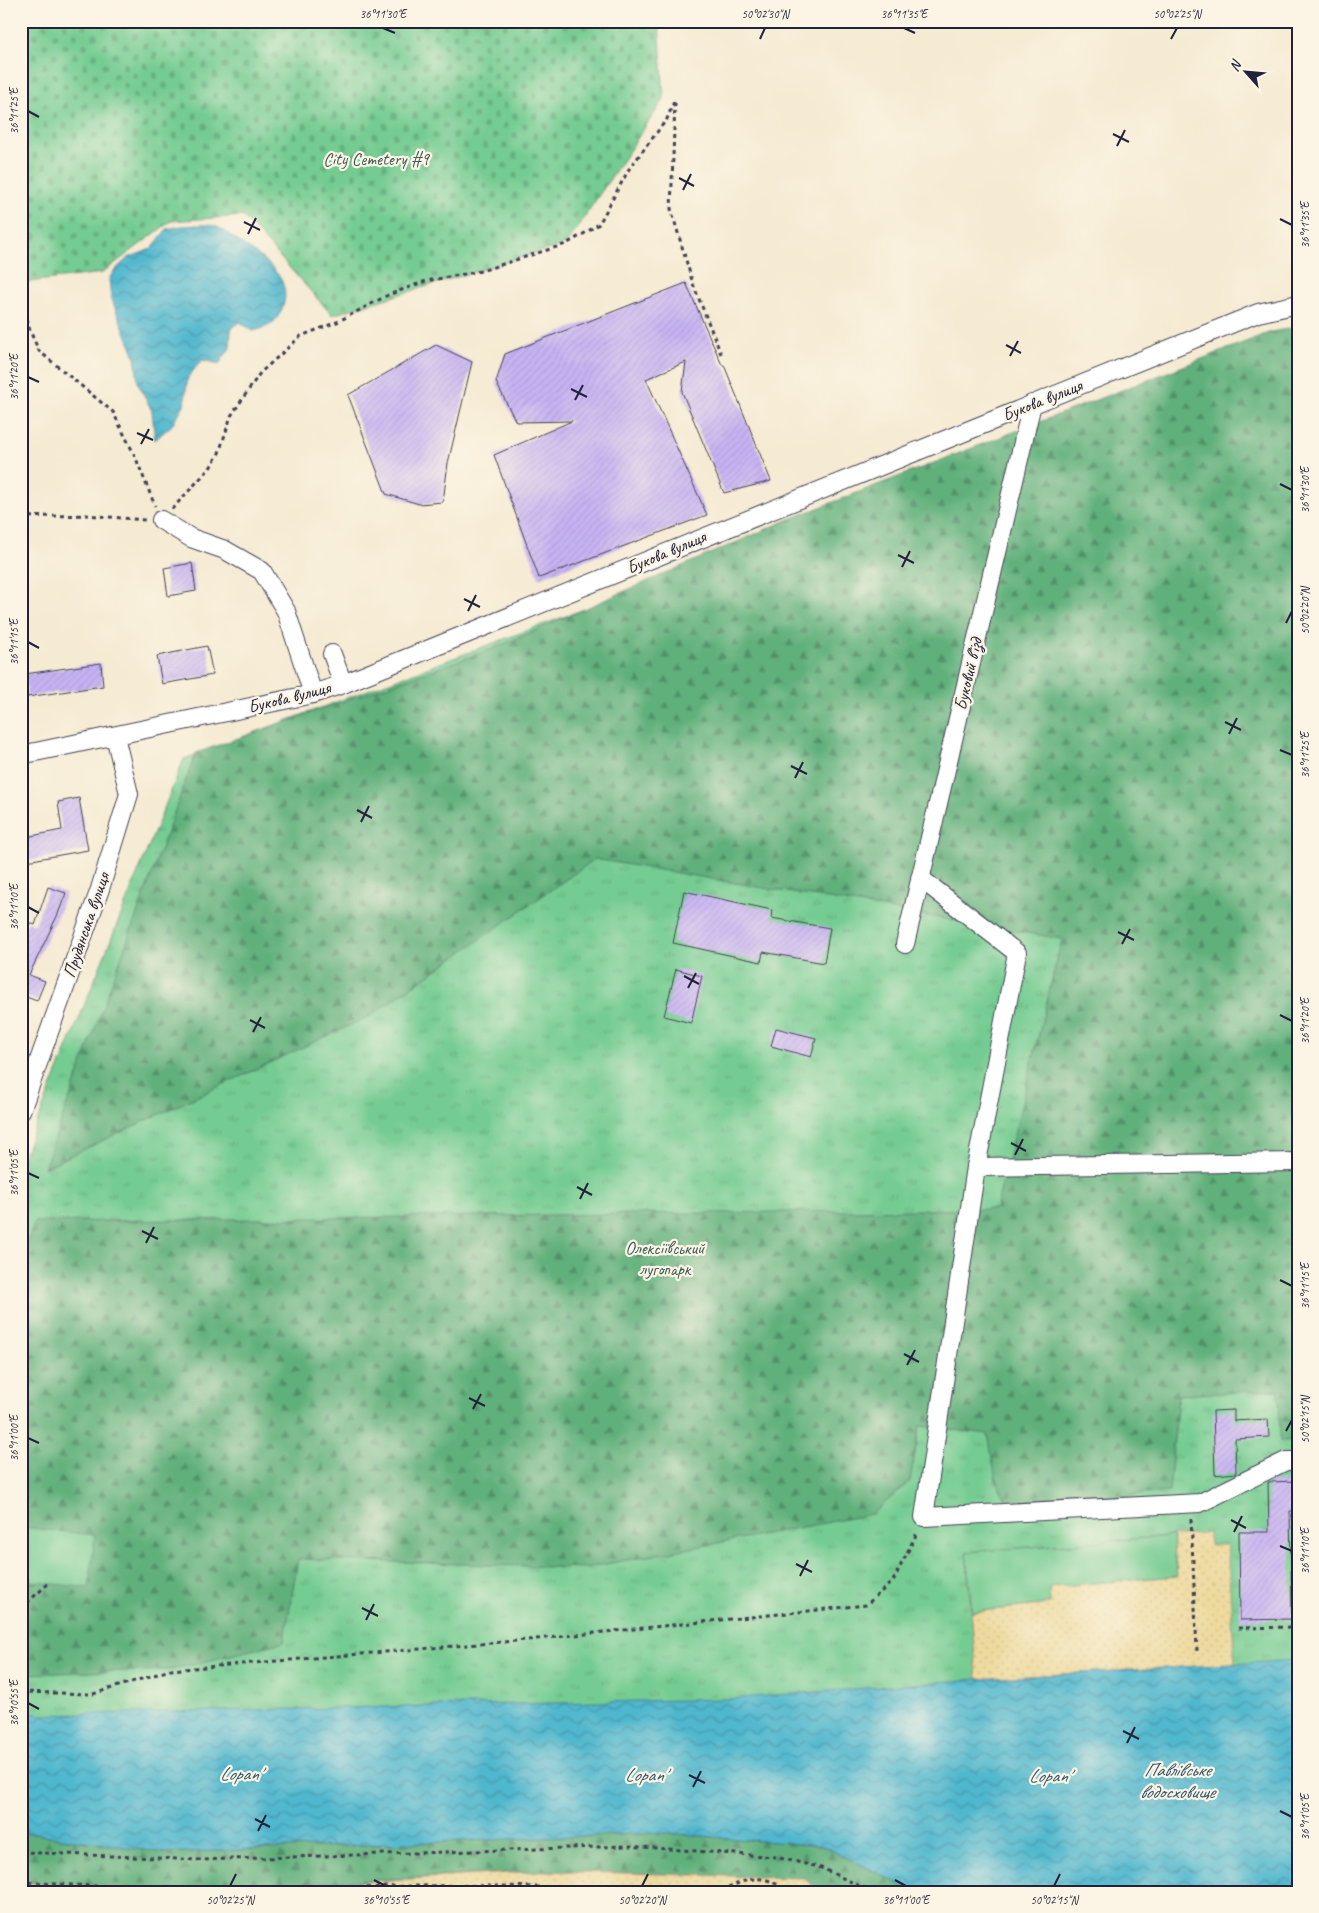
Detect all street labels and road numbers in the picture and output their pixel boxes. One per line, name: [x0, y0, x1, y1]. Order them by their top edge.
street label: Букова вулиця: [999, 373, 1087, 426]
street label: Букова вулиця: [623, 525, 711, 579]
street label: Буковий в'їзд: [949, 634, 988, 712]
street label: Букова вулиця: [246, 676, 334, 718]
street label: Прудянська вулиця: [58, 868, 115, 980]

